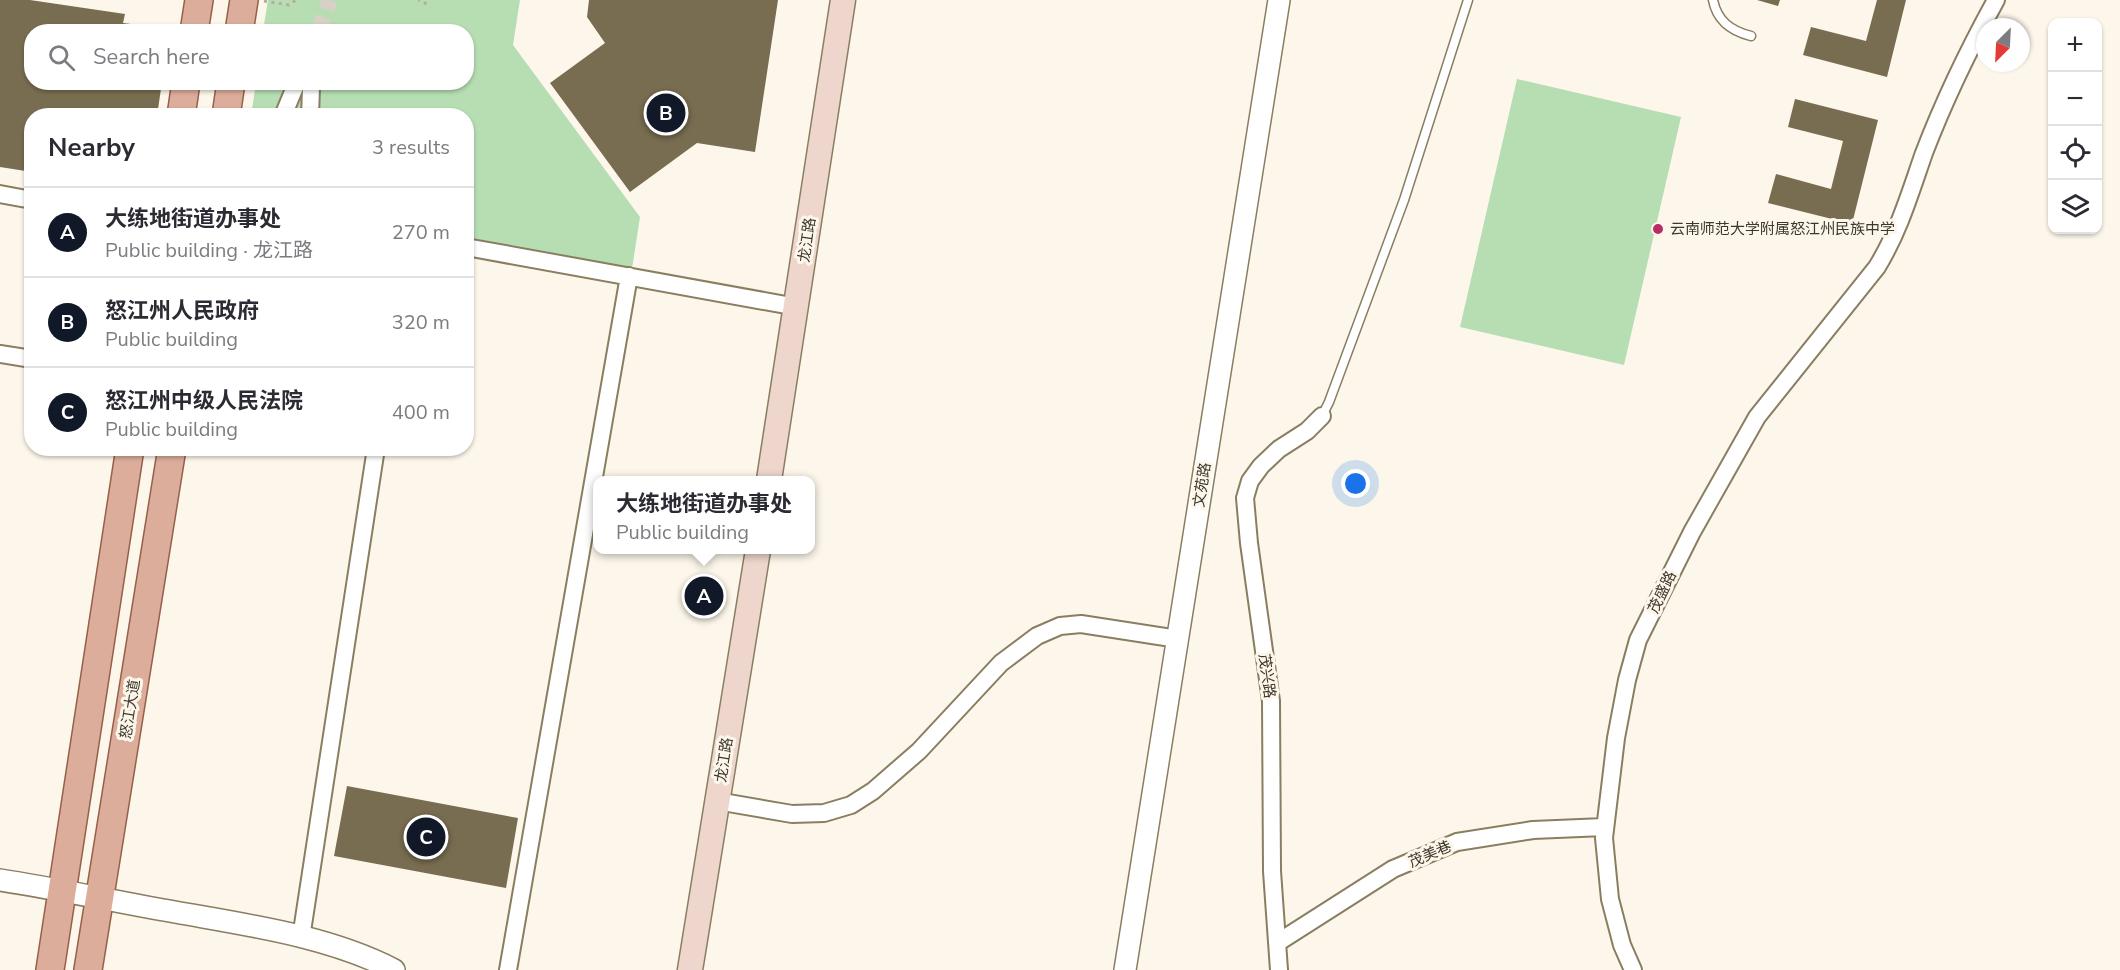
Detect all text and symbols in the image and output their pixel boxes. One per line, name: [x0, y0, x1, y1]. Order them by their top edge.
north arrow: [1976, 18, 2030, 72]
map controls: [2048, 18, 2102, 234]
button: +: [2048, 18, 2102, 72]
search box: [24, 24, 474, 90]
icon: search: [45, 41, 78, 74]
text: Search here: [93, 42, 210, 72]
button: −: [2048, 72, 2102, 126]
pin: B: [646, 90, 686, 136]
button: locate: [2048, 126, 2102, 180]
text: Nearby: [48, 130, 135, 165]
text: 3 results: [372, 134, 450, 161]
button: layers: [2048, 180, 2102, 234]
text: 大练地街道办事处: [105, 204, 281, 234]
street label: 龙江路: [794, 216, 820, 264]
text: A: [60, 219, 75, 246]
text: 270 m: [392, 219, 450, 246]
place label: 云南师范大学附属怒江州民族中学: [1670, 219, 1895, 239]
marker: 云南师范大学附属怒江州民族中学: [1651, 222, 1665, 236]
text: Public building · 龙江路: [105, 237, 313, 264]
text: 怒江州人民政府: [105, 296, 259, 326]
text: B: [61, 309, 74, 336]
text: 320 m: [392, 309, 450, 336]
text: Public building: [105, 326, 238, 353]
text: 怒江州中级人民法院: [105, 386, 303, 416]
text: C: [61, 399, 74, 426]
text: 400 m: [392, 399, 450, 426]
text: Public building: [105, 416, 238, 443]
street label: 文苑路: [1189, 461, 1215, 509]
your location: [1341, 469, 1370, 498]
popup: [593, 476, 815, 554]
text: 大练地街道办事处: [616, 489, 792, 519]
text: Public building: [616, 519, 749, 546]
street label: 茂盛路: [1643, 567, 1681, 617]
pin: A: [684, 574, 724, 618]
street label: 茂兴路: [1254, 652, 1280, 700]
street label: 怒江大道: [115, 678, 145, 740]
street label: 龙江路: [711, 736, 737, 784]
pin: C: [406, 814, 446, 860]
street label: 茂美巷: [1405, 836, 1455, 872]

